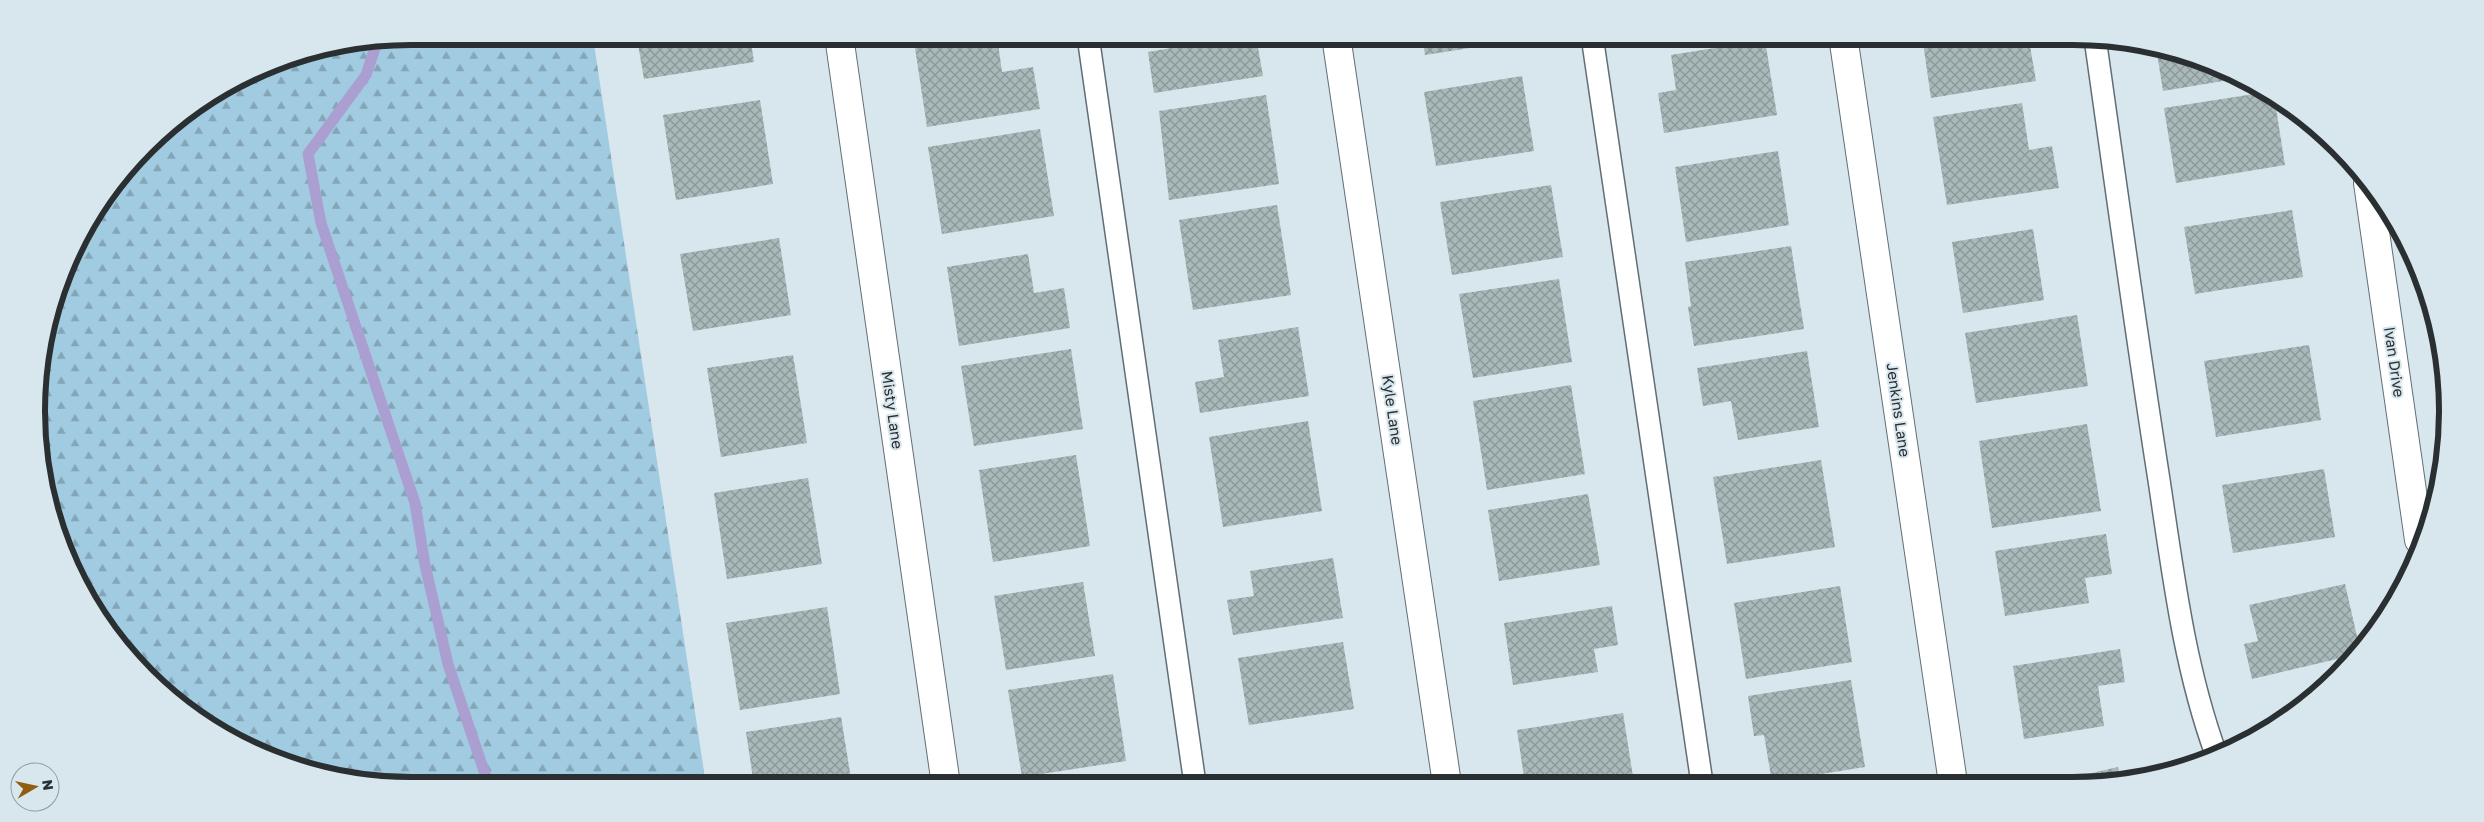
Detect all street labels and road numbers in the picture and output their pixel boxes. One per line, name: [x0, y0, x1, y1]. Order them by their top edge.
street label: Ivan Drive: [2381, 325, 2409, 399]
street label: Jenkins Lane: [1883, 362, 1915, 458]
street label: Misty Lane: [879, 370, 907, 450]
street label: Kyle Lane: [1379, 374, 1407, 446]

